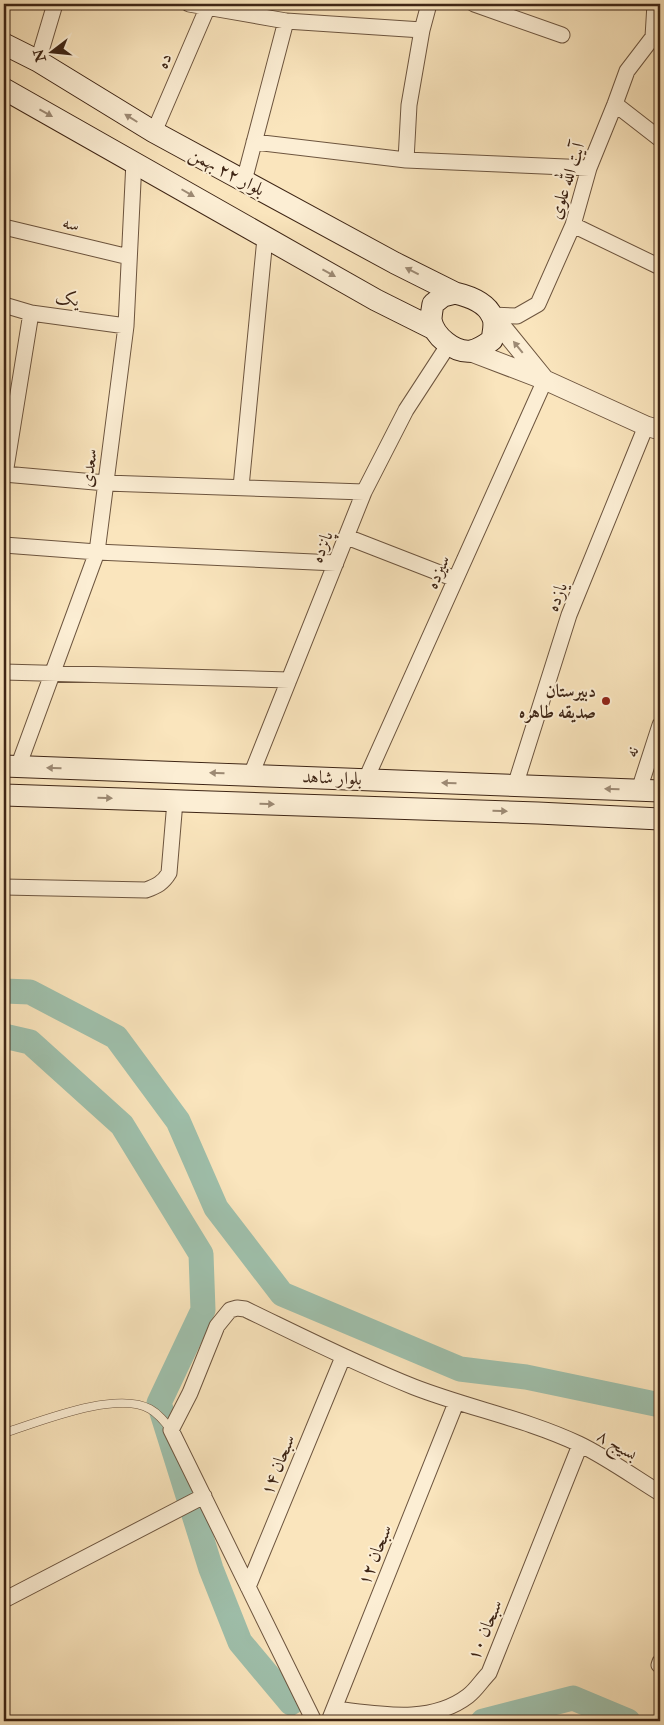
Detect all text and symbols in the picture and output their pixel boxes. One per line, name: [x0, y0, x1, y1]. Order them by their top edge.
north arrow: [28, 28, 78, 78]
text: N: [30, 47, 50, 65]
street label: ده: [151, 50, 177, 72]
one-way arrow: [40, 108, 53, 117]
one-way arrow: [124, 114, 137, 123]
street label: آیت الله علوی: [541, 137, 591, 222]
street label: بلوار ۲۲ بهمن: [185, 142, 269, 202]
one-way arrow: [181, 188, 194, 197]
street label: سه: [60, 211, 82, 237]
one-way arrow: [404, 267, 419, 275]
one-way arrow: [322, 269, 336, 277]
street label: یک: [54, 286, 82, 312]
one-way arrow: [513, 341, 524, 354]
street label: سعدی: [75, 447, 103, 489]
street label: پانزده: [305, 526, 340, 567]
street label: سیزده: [420, 551, 456, 593]
street label: یازده: [541, 578, 574, 615]
place label: دبیرستان صدیقه طاهره: [519, 680, 596, 724]
marker: دبیرستان صدیقه طاهره: [600, 695, 612, 707]
street label: نه: [619, 744, 645, 760]
one-way arrow: [46, 764, 62, 772]
street label: بلوار شاهد: [302, 765, 362, 791]
one-way arrow: [209, 769, 225, 777]
one-way arrow: [441, 778, 457, 786]
one-way arrow: [603, 785, 619, 793]
one-way arrow: [97, 795, 113, 803]
one-way arrow: [260, 800, 276, 808]
one-way arrow: [492, 808, 508, 816]
street label: بسیج ۸: [591, 1424, 641, 1469]
street label: سبحان ۱۴: [255, 1431, 301, 1499]
street label: سبحان ۱۲: [352, 1521, 398, 1589]
street label: سبحان ۱۰: [462, 1596, 508, 1664]

